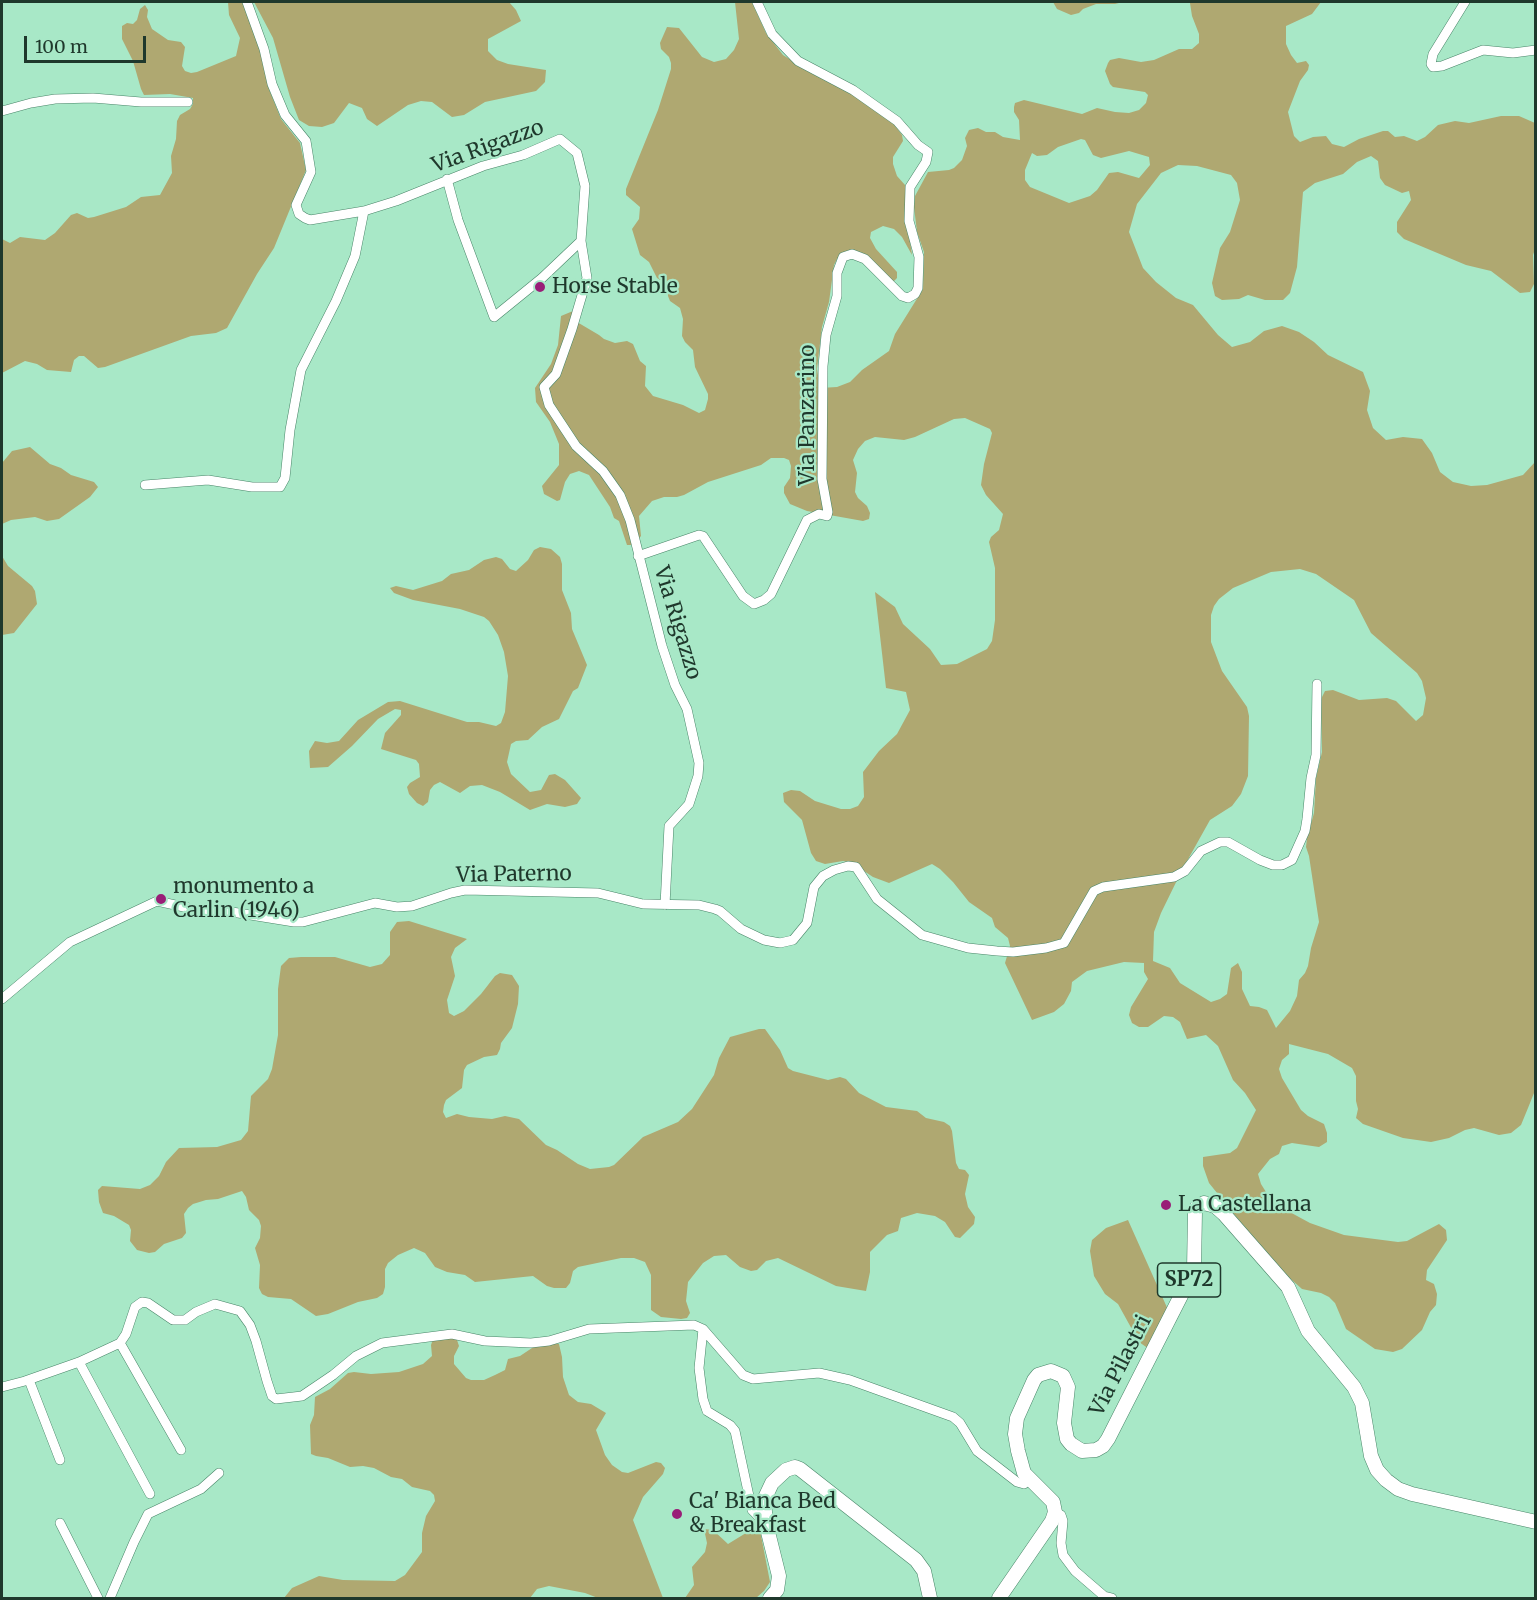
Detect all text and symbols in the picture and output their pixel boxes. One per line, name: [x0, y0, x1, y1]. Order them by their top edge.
scale bar: [27, 24, 148, 62]
text: 100 m: [35, 35, 88, 58]
street label: Via Rigazzo: [429, 115, 547, 179]
place label: Horse Stable: [552, 274, 678, 300]
marker: Horse Stable: [533, 280, 547, 294]
street label: Via Panzarino: [795, 345, 821, 485]
street label: Via Rigazzo: [648, 563, 706, 683]
street label: Via Paterno: [456, 861, 572, 889]
place label: monumento a Carlin (1946): [173, 874, 314, 924]
marker: monumento a Carlin (1946): [154, 892, 168, 906]
place label: La Castellana: [1178, 1192, 1312, 1218]
marker: La Castellana: [1159, 1198, 1173, 1212]
road number: SP72: [1158, 1263, 1220, 1297]
street label: Via Pilastri: [1085, 1311, 1157, 1421]
place label: Ca' Bianca Bed & Breakfast: [689, 1489, 836, 1539]
marker: Ca' Bianca Bed & Breakfast: [670, 1507, 684, 1521]

